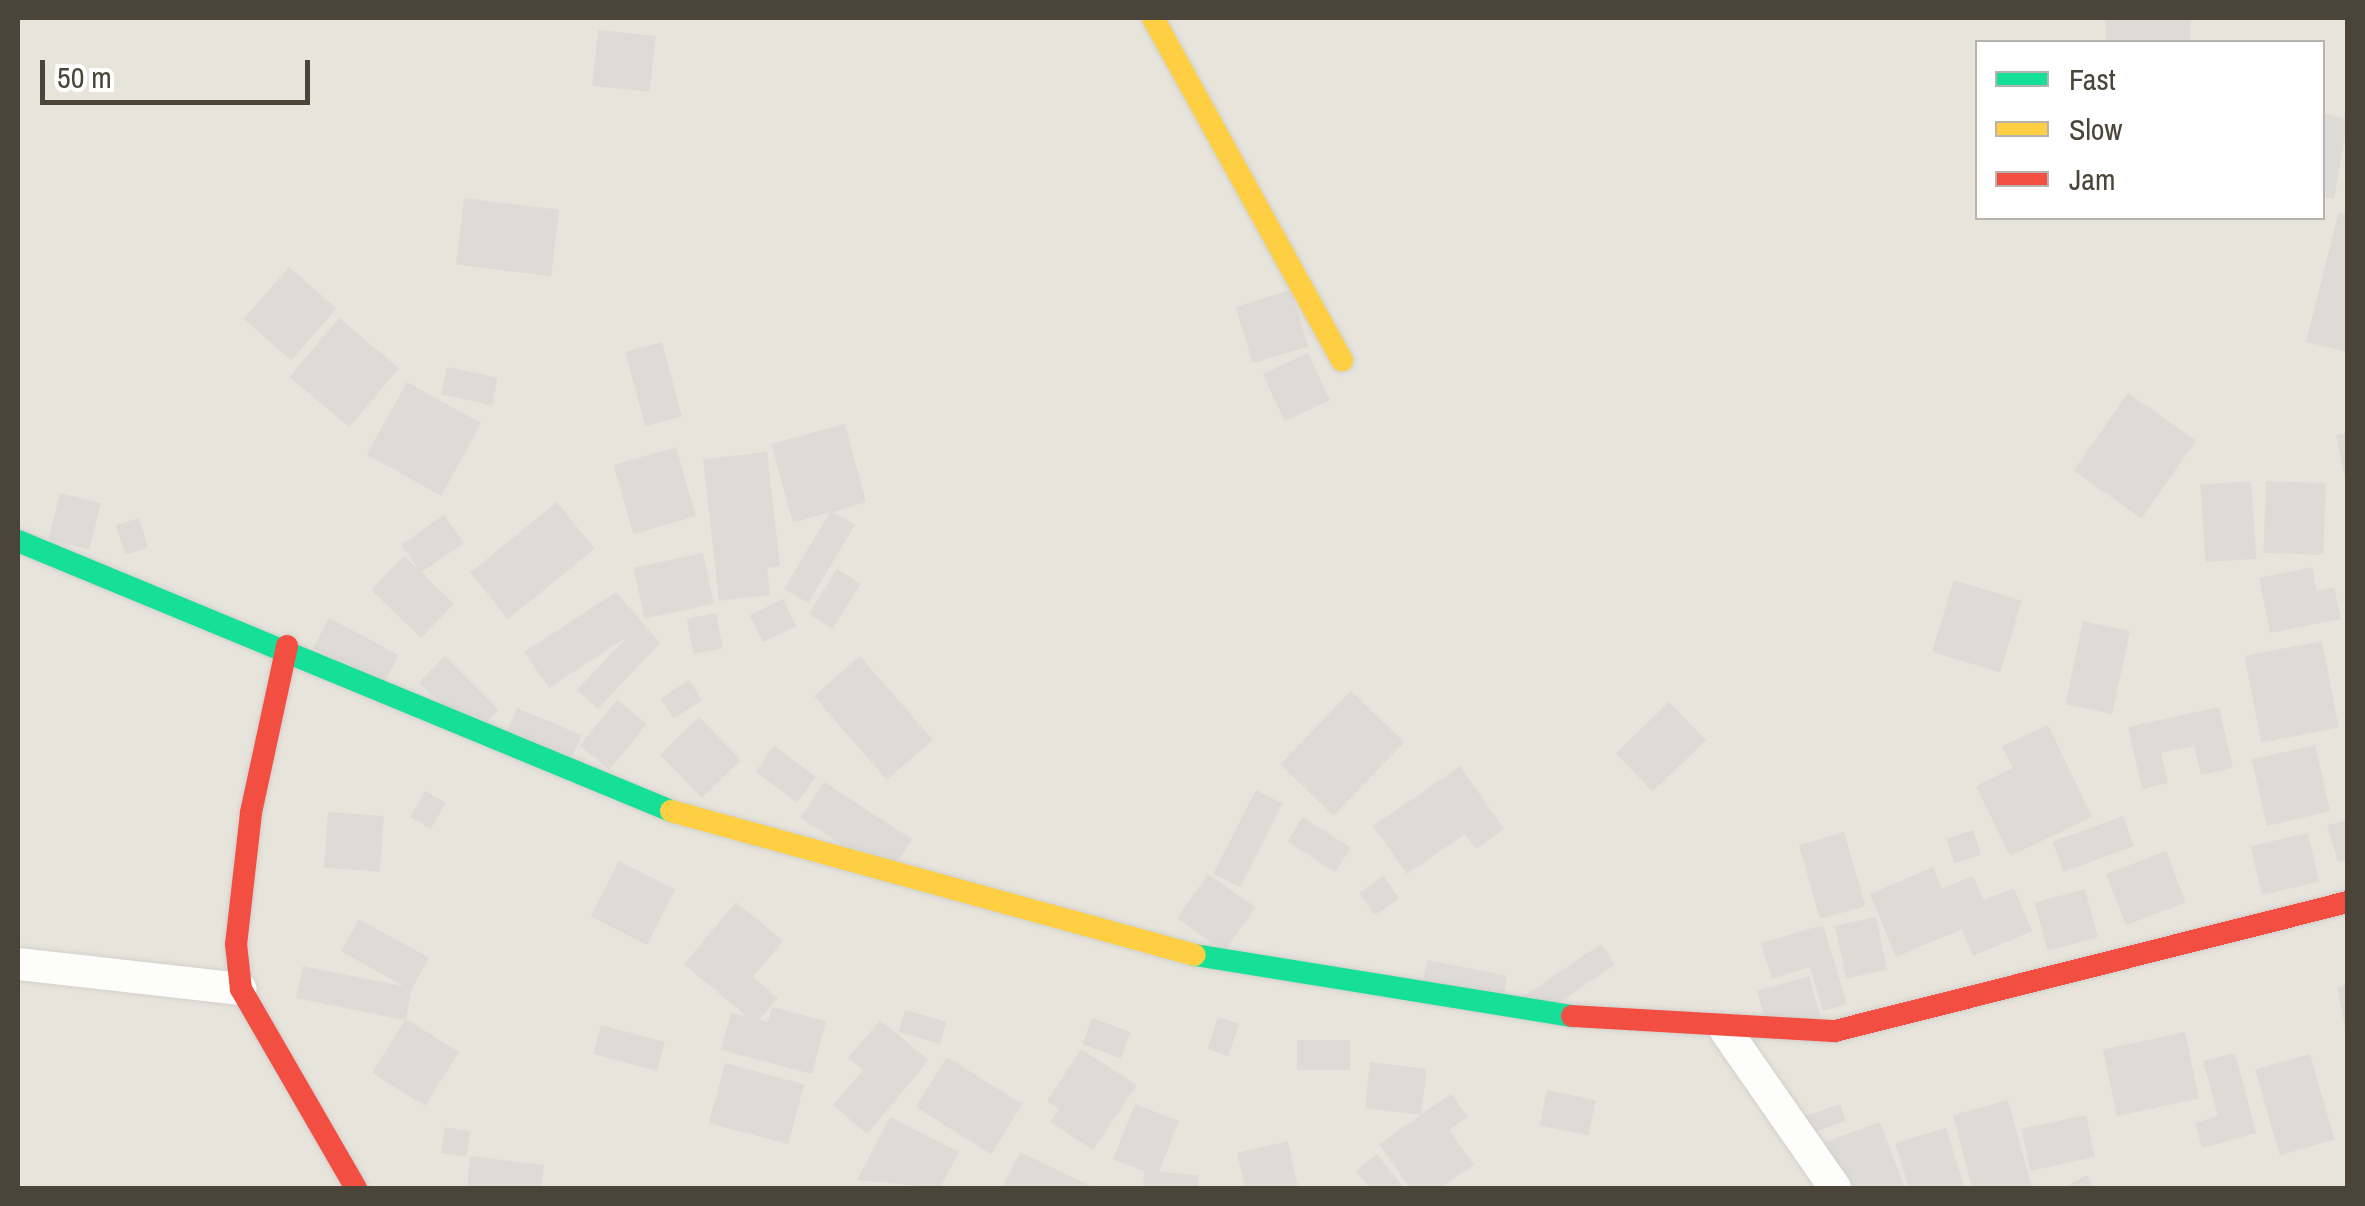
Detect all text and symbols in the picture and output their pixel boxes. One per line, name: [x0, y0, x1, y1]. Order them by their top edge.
scale bar: [45, 40, 315, 102]
legend: [1975, 40, 2325, 220]
text: 50 m: [57, 57, 112, 97]
text: Fast: [2069, 59, 2116, 99]
text: Slow: [2069, 109, 2122, 149]
text: Jam: [2069, 159, 2115, 199]

